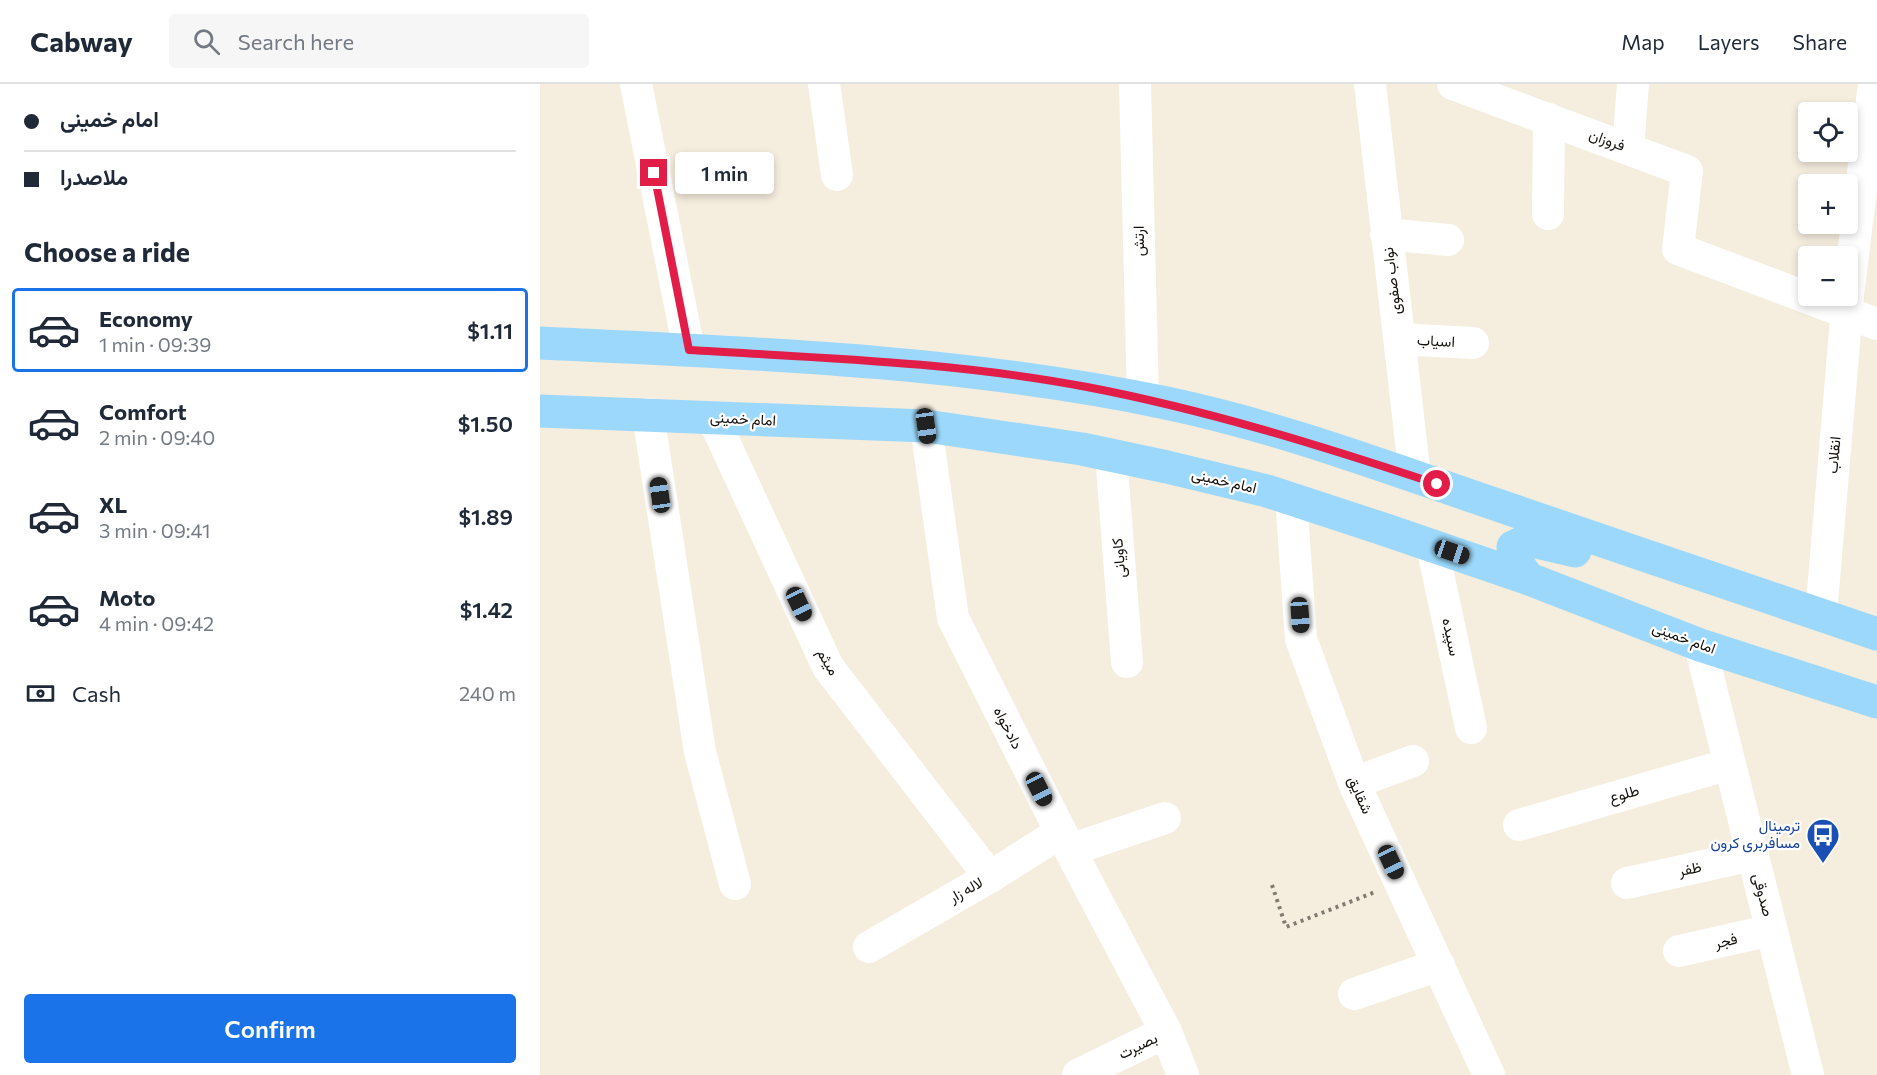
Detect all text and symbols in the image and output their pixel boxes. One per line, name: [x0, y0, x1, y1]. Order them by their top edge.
search box: [169, 14, 589, 68]
text: Cabway: [30, 24, 133, 58]
icon: search: [190, 25, 223, 58]
text: Search here: [238, 28, 354, 55]
text: Map: [1621, 29, 1665, 54]
text: Layers: [1698, 29, 1760, 54]
text: Share: [1793, 29, 1847, 54]
map controls: [1798, 102, 1858, 306]
button: locate: [1798, 102, 1858, 162]
text: امام خمینی: [60, 105, 159, 132]
street label: فروزان: [1587, 124, 1628, 155]
callout: 1 min: [675, 152, 774, 194]
route end: [640, 159, 667, 186]
text: 1 min: [701, 161, 748, 185]
text: ملاصدرا: [60, 163, 128, 190]
button: +: [1798, 174, 1858, 234]
street label: ارتش: [1129, 225, 1149, 257]
text: Choose a ride: [24, 235, 190, 268]
street label: نواب صفوی: [1378, 246, 1406, 316]
button: −: [1798, 246, 1858, 306]
icon: car: [27, 303, 81, 357]
text: Economy: [99, 305, 193, 332]
text: $1.11: [467, 317, 513, 344]
street label: اسیاب: [1417, 330, 1455, 351]
text: 1 min · 09:39: [99, 332, 211, 356]
icon: car: [27, 396, 81, 450]
text: Comfort: [99, 398, 187, 425]
street label: امام خمینی: [709, 407, 777, 431]
car: [915, 407, 937, 445]
text: $1.50: [458, 410, 513, 437]
text: 2 min · 09:40: [99, 425, 215, 449]
street label: انقلاب: [1822, 436, 1845, 474]
street label: امام خمینی: [1190, 464, 1258, 498]
route start: [1423, 470, 1450, 497]
car: [649, 476, 671, 514]
icon: car: [27, 489, 81, 543]
text: XL: [99, 491, 127, 518]
text: $1.89: [458, 503, 513, 530]
text: 3 min · 09:41: [99, 518, 211, 542]
street label: کاویانی: [1107, 537, 1131, 579]
car: [1432, 538, 1472, 566]
icon: car: [27, 582, 81, 636]
text: Moto: [99, 584, 155, 611]
car: [783, 584, 815, 624]
text: $1.42: [460, 596, 513, 623]
car: [1290, 596, 1310, 634]
text: 4 min · 09:42: [99, 611, 214, 635]
street label: سپیده: [1437, 616, 1465, 658]
street label: امام خمینی: [1650, 617, 1718, 659]
street label: میثم: [812, 645, 844, 679]
icon: cash: [24, 677, 57, 710]
text: Cash: [72, 680, 121, 707]
text: 240 m: [459, 681, 516, 705]
street label: دادخواه: [990, 703, 1027, 752]
car: [1023, 769, 1055, 809]
street label: شقایق: [1343, 773, 1377, 817]
street label: طلوع: [1607, 780, 1642, 809]
place label: ترمینال مسافربری کرون: [1710, 816, 1800, 853]
bus stop icon: ترمینال مسافربری کرون: [1805, 817, 1841, 864]
car: [1375, 842, 1407, 882]
street label: ظفر: [1676, 857, 1703, 880]
street label: صدوقی: [1748, 871, 1778, 919]
street label: لاله زار: [944, 872, 986, 907]
street label: فجر: [1712, 929, 1739, 953]
button: Confirm: [24, 994, 516, 1063]
street label: بصیرت: [1115, 1028, 1160, 1063]

